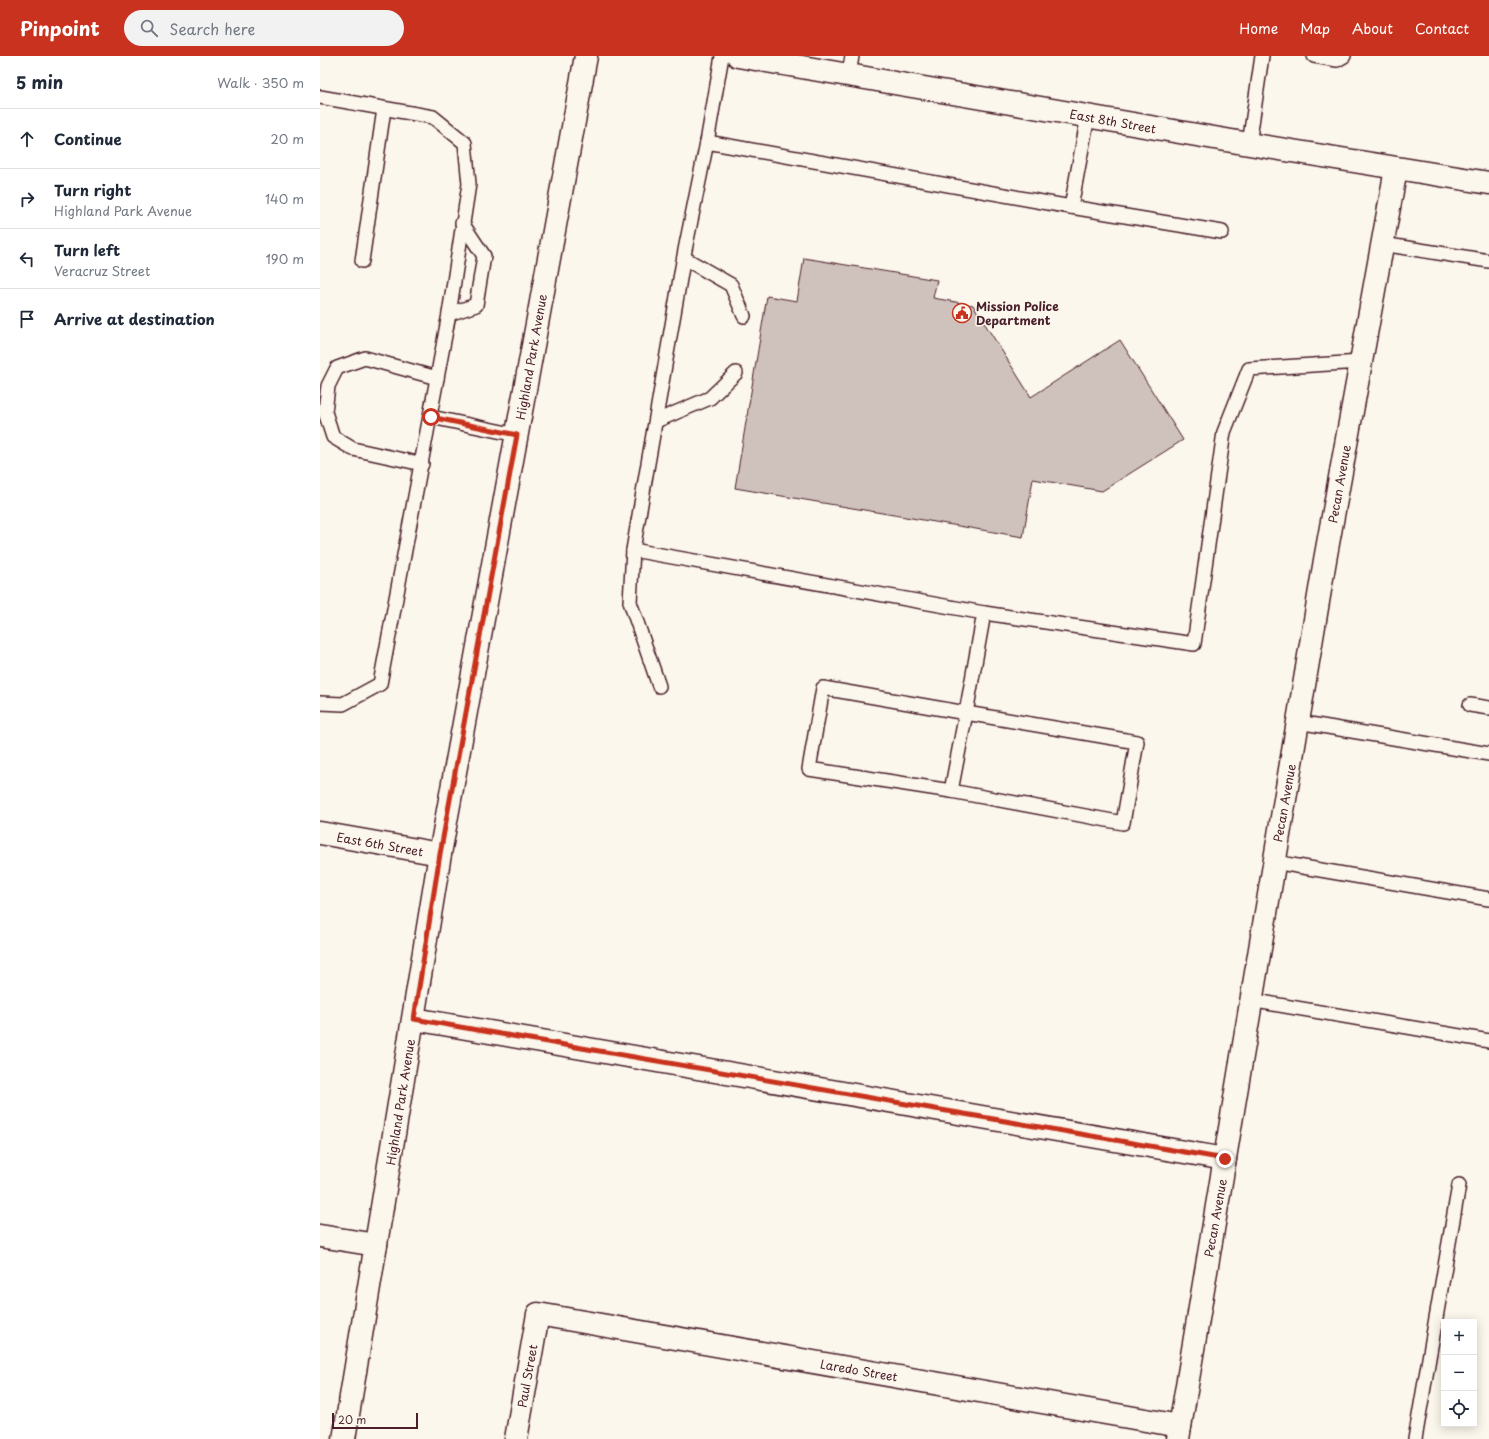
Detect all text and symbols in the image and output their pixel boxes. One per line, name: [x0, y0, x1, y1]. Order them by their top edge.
search box: [124, 10, 404, 46]
text: Pinpoint: [20, 14, 100, 42]
icon: search: [138, 17, 160, 39]
text: Search here: [170, 17, 255, 40]
text: Home: [1239, 18, 1278, 39]
text: Map: [1300, 18, 1330, 39]
text: About: [1352, 18, 1393, 39]
text: Contact: [1415, 18, 1469, 39]
text: 5 min: [16, 69, 63, 95]
text: Walk · 350 m: [217, 73, 304, 92]
street label: East 8th Street: [1068, 105, 1158, 137]
text: Continue: [54, 127, 122, 150]
icon: ahead: [16, 128, 38, 150]
text: 20 m: [270, 129, 304, 148]
text: Turn right: [54, 178, 131, 201]
icon: right: [16, 188, 38, 210]
text: 140 m: [265, 189, 304, 208]
text: Highland Park Avenue: [54, 201, 192, 220]
text: Turn left: [54, 238, 120, 261]
icon: left: [16, 248, 38, 270]
text: 190 m: [265, 249, 304, 268]
text: Veracruz Street: [54, 261, 150, 280]
street label: Highland Park Avenue: [511, 292, 551, 421]
place label: Mission Police Department: [976, 297, 1059, 329]
public building icon: Mission Police Department: [951, 302, 973, 324]
text: Arrive at destination: [54, 307, 215, 330]
icon: arrive: [16, 308, 38, 330]
route start: [422, 408, 440, 426]
street label: Pecan Avenue: [1323, 443, 1355, 525]
street label: Pecan Avenue: [1268, 762, 1300, 844]
street label: East 6th Street: [335, 828, 425, 860]
street label: Highland Park Avenue: [381, 1037, 419, 1166]
route end: [1216, 1150, 1234, 1168]
street label: Pecan Avenue: [1199, 1177, 1231, 1259]
map controls: [1441, 1319, 1477, 1427]
button: +: [1441, 1319, 1477, 1355]
street label: Paul Street: [513, 1343, 541, 1409]
street label: Laredo Street: [819, 1354, 899, 1386]
button: −: [1441, 1355, 1477, 1391]
button: locate: [1441, 1391, 1477, 1427]
scale bar: [332, 1411, 418, 1430]
text: 20 m: [338, 1411, 366, 1428]

